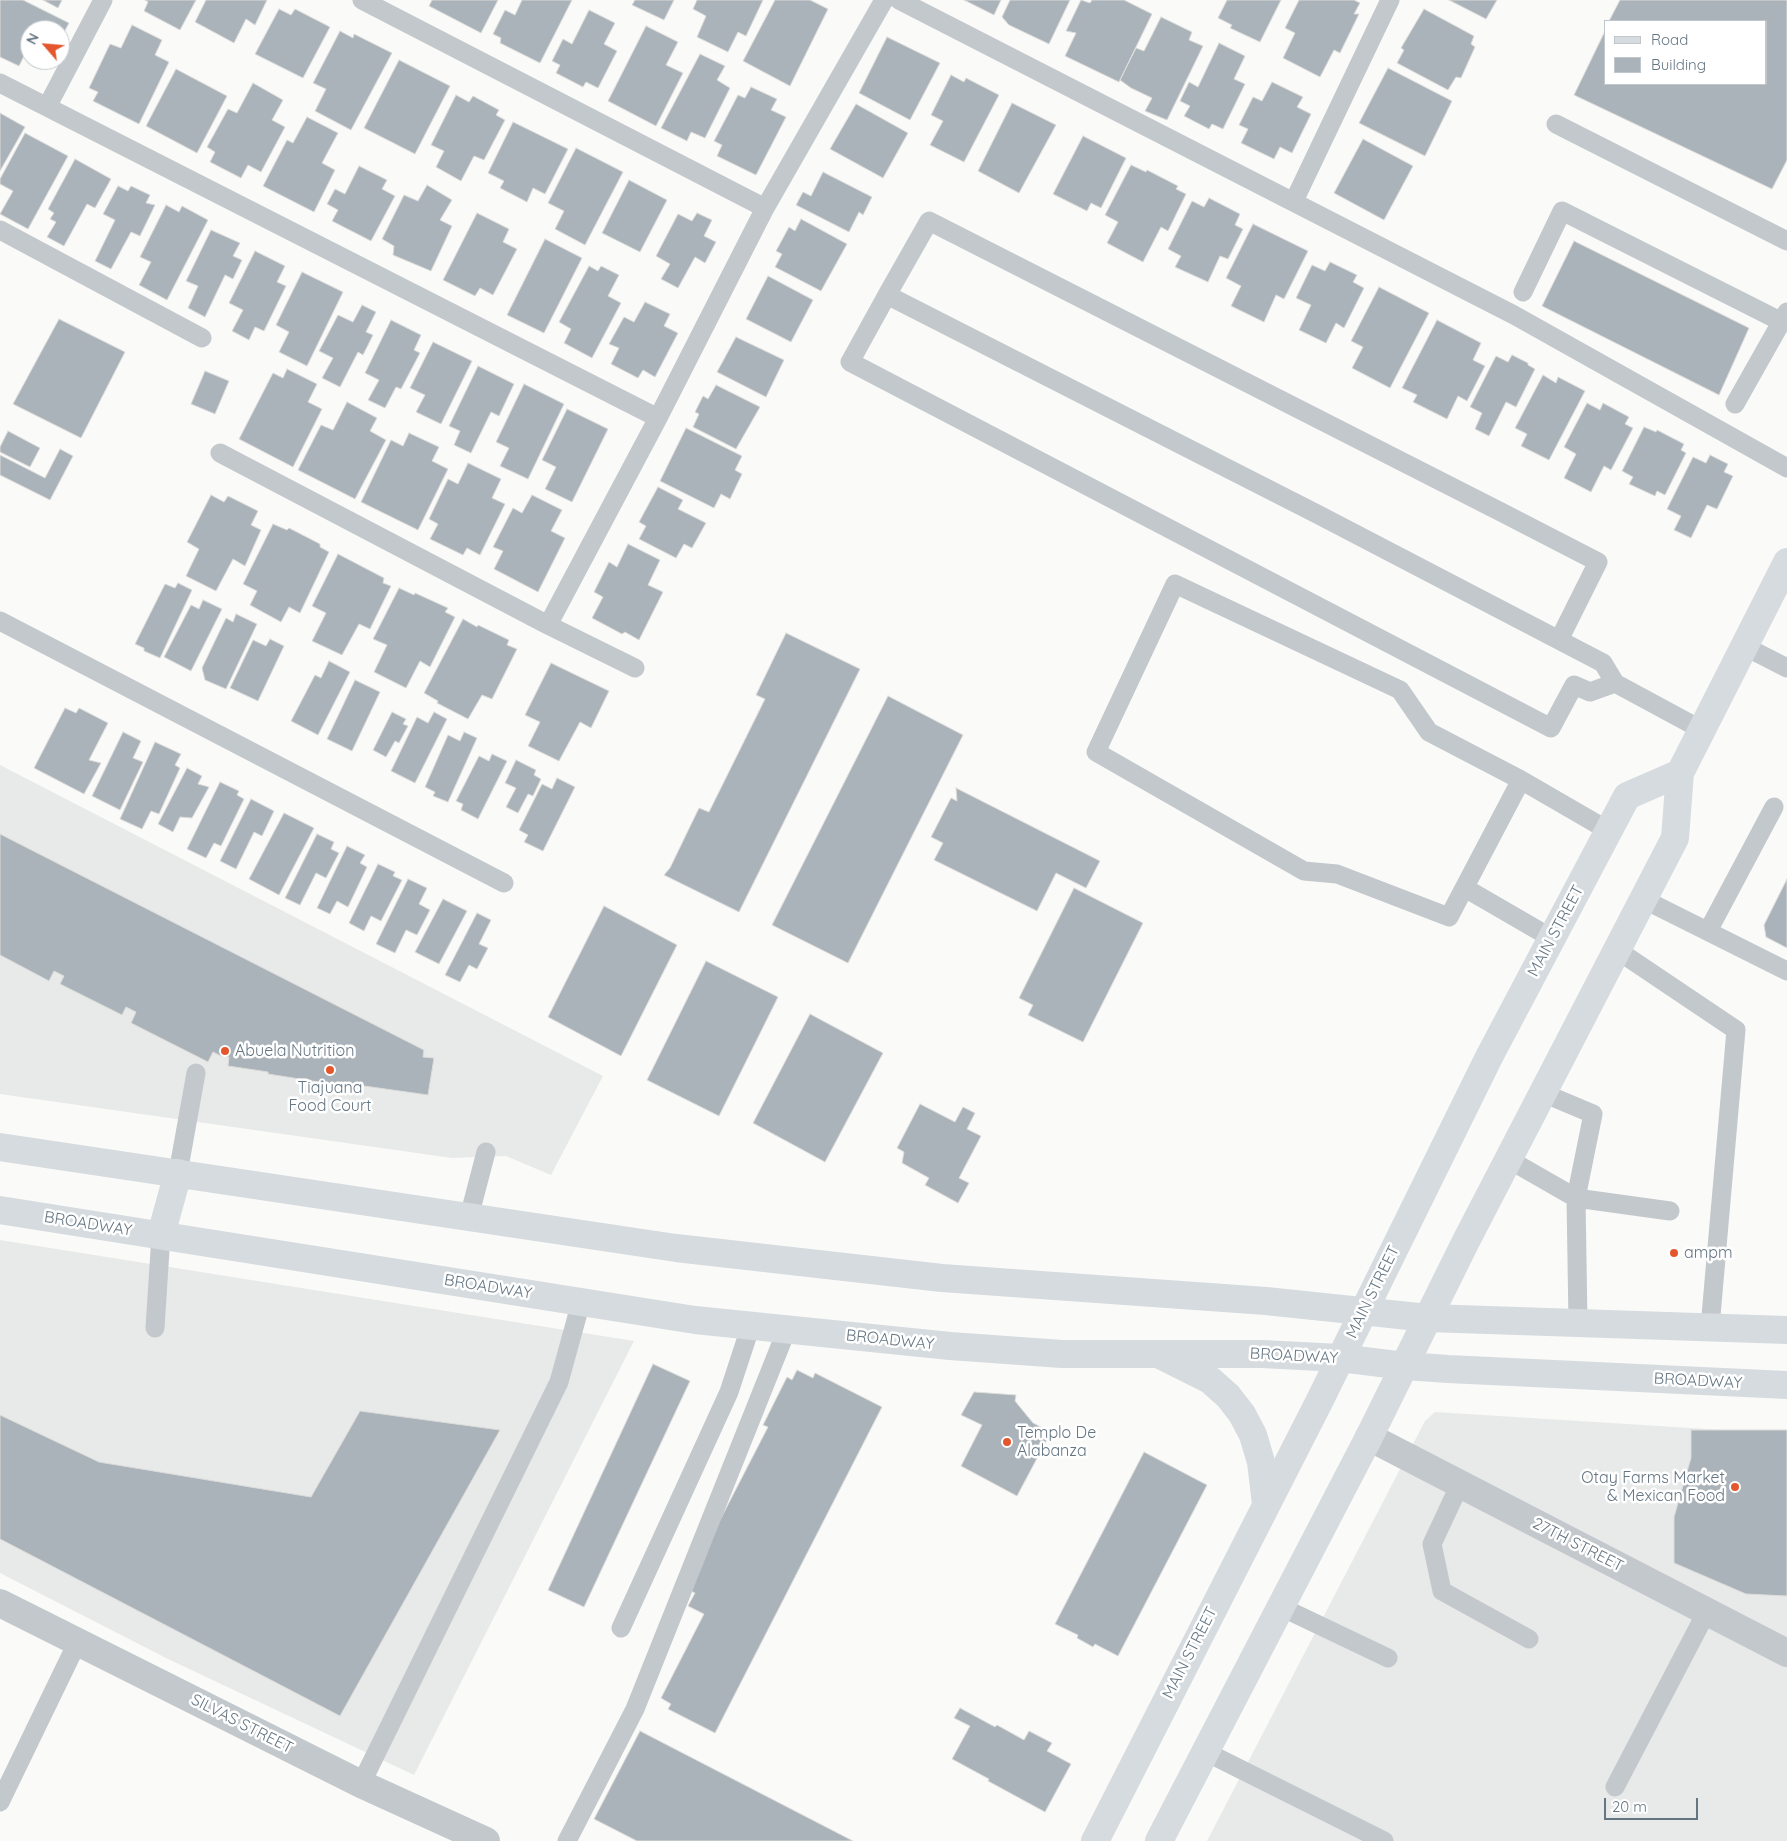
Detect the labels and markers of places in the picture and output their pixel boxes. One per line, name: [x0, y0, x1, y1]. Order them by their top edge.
place label: Abuela Nutrition: [235, 1041, 354, 1061]
marker: Abuela Nutrition: [219, 1045, 231, 1057]
marker: Tiajuana Food Court: [324, 1064, 336, 1076]
place label: Tiajuana Food Court: [288, 1078, 372, 1116]
place label: ampm: [1684, 1243, 1733, 1263]
marker: ampm: [1668, 1247, 1680, 1259]
place label: Templo De Alabanza: [1017, 1423, 1096, 1461]
marker: Templo De Alabanza: [1001, 1436, 1013, 1448]
place label: Otay Farms Market & Mexican Food: [1581, 1468, 1725, 1506]
marker: Otay Farms Market & Mexican Food: [1729, 1481, 1741, 1493]

